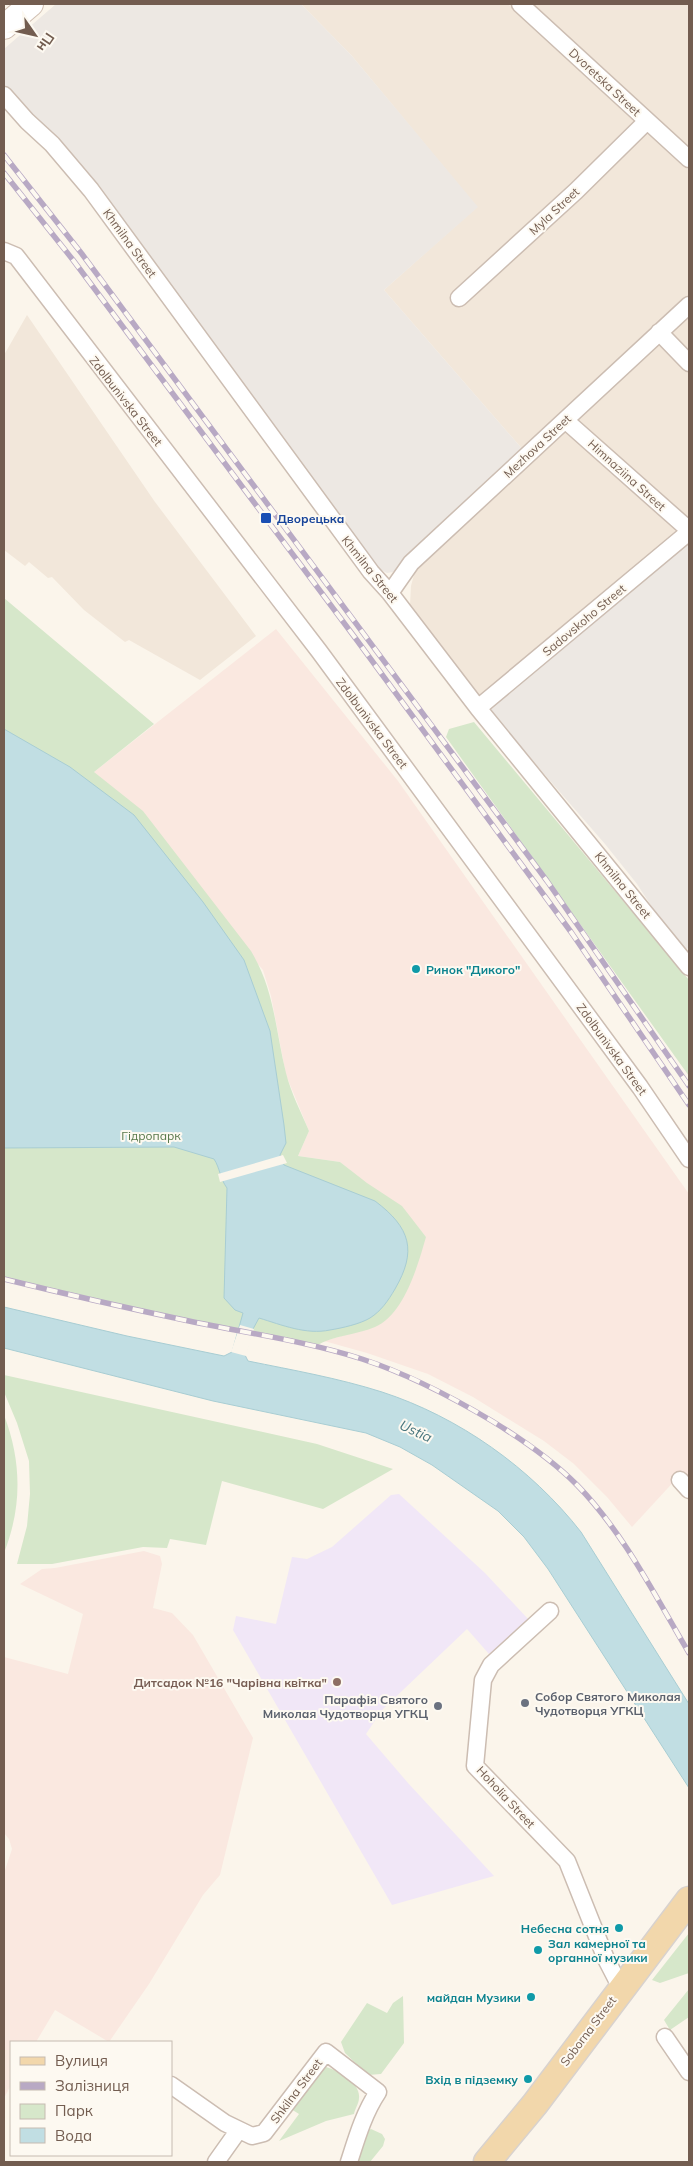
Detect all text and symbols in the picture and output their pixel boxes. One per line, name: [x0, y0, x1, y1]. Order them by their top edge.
north arrow: [10, 10, 60, 60]
text: Пн: [33, 29, 59, 55]
street label: Dvoretska Street: [566, 45, 644, 119]
street label: Myla Street: [526, 184, 582, 238]
street label: Khmilna Street: [100, 206, 160, 280]
street label: Zdolbunivska Street: [86, 353, 166, 449]
street label: Mezhova Street: [500, 411, 574, 481]
street label: Himnaziina Street: [585, 436, 669, 514]
marker: Дворецька: [259, 511, 273, 525]
place label: Дворецька: [277, 511, 344, 526]
street label: Khmilna Street: [339, 533, 401, 605]
street label: Sadovskoho Street: [539, 581, 629, 659]
street label: Zdolbunivska Street: [333, 675, 411, 771]
street label: Khmilna Street: [592, 849, 654, 921]
place label: Ринок "Дикого": [426, 962, 520, 977]
marker: Ринок "Дикого": [410, 963, 422, 975]
street label: Zdolbunivska Street: [574, 1000, 650, 1098]
park label: Гідропарк: [121, 1128, 181, 1143]
water label: Ustia: [397, 1416, 435, 1446]
place label: Дитсадок №16 "Чарівна квітка": [134, 1675, 327, 1690]
marker: Дитсадок №16 "Чарівна квітка": [331, 1676, 343, 1688]
place label: Собор Святого Миколая Чудотворця УГКЦ: [535, 1689, 681, 1718]
place label: Парафія Святого Миколая Чудотворця УГКЦ: [263, 1692, 428, 1721]
marker: Собор Святого Миколая Чудотворця УГКЦ: [519, 1697, 531, 1709]
marker: Парафія Святого Миколая Чудотворця УГКЦ: [432, 1700, 444, 1712]
street label: Hoholia Street: [474, 1763, 538, 1831]
place label: Небесна сотня: [521, 1921, 609, 1936]
marker: Небесна сотня: [613, 1922, 625, 1934]
place label: Зал камерної та органної музики: [548, 1936, 648, 1965]
marker: Зал камерної та органної музики: [532, 1944, 544, 1956]
place label: майдан Музики: [427, 1990, 521, 2005]
marker: майдан Музики: [525, 1991, 537, 2003]
street label: Soborna Street: [557, 1993, 619, 2069]
legend: [10, 2041, 172, 2156]
text: Вулиця: [55, 2051, 108, 2070]
street label: Shkilna Street: [267, 2056, 325, 2126]
place label: Вхід в підземку: [425, 2072, 518, 2087]
marker: Вхід в підземку: [522, 2073, 534, 2085]
text: Залізниця: [55, 2076, 129, 2095]
text: Парк: [55, 2101, 94, 2120]
text: Вода: [55, 2126, 92, 2145]

